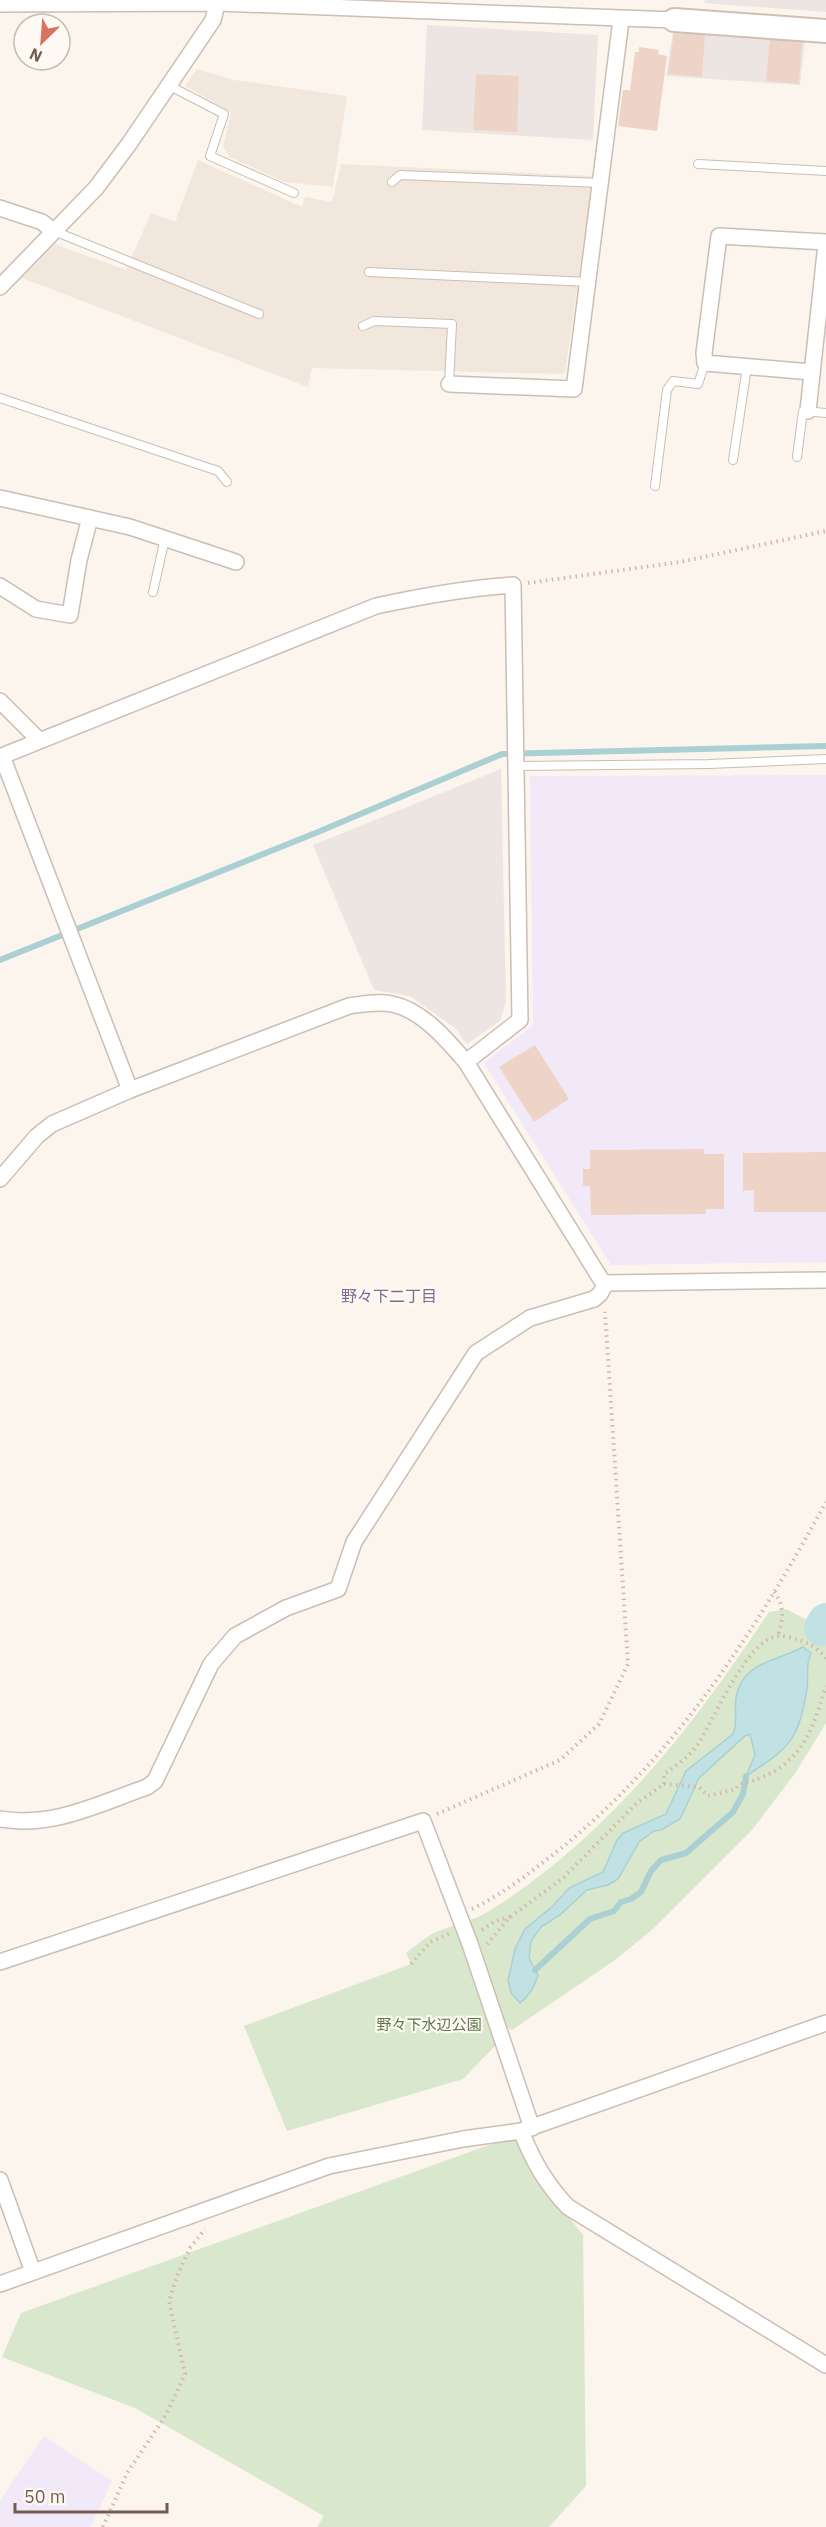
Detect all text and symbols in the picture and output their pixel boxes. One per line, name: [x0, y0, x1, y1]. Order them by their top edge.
north arrow: [12, 12, 72, 72]
text: N: [26, 44, 45, 67]
district label: 野々下二丁目: [341, 1286, 437, 1306]
park label: 野々下水辺公園: [376, 2015, 482, 2034]
scale bar: [15, 2476, 166, 2514]
text: 50 m: [24, 2485, 66, 2508]

